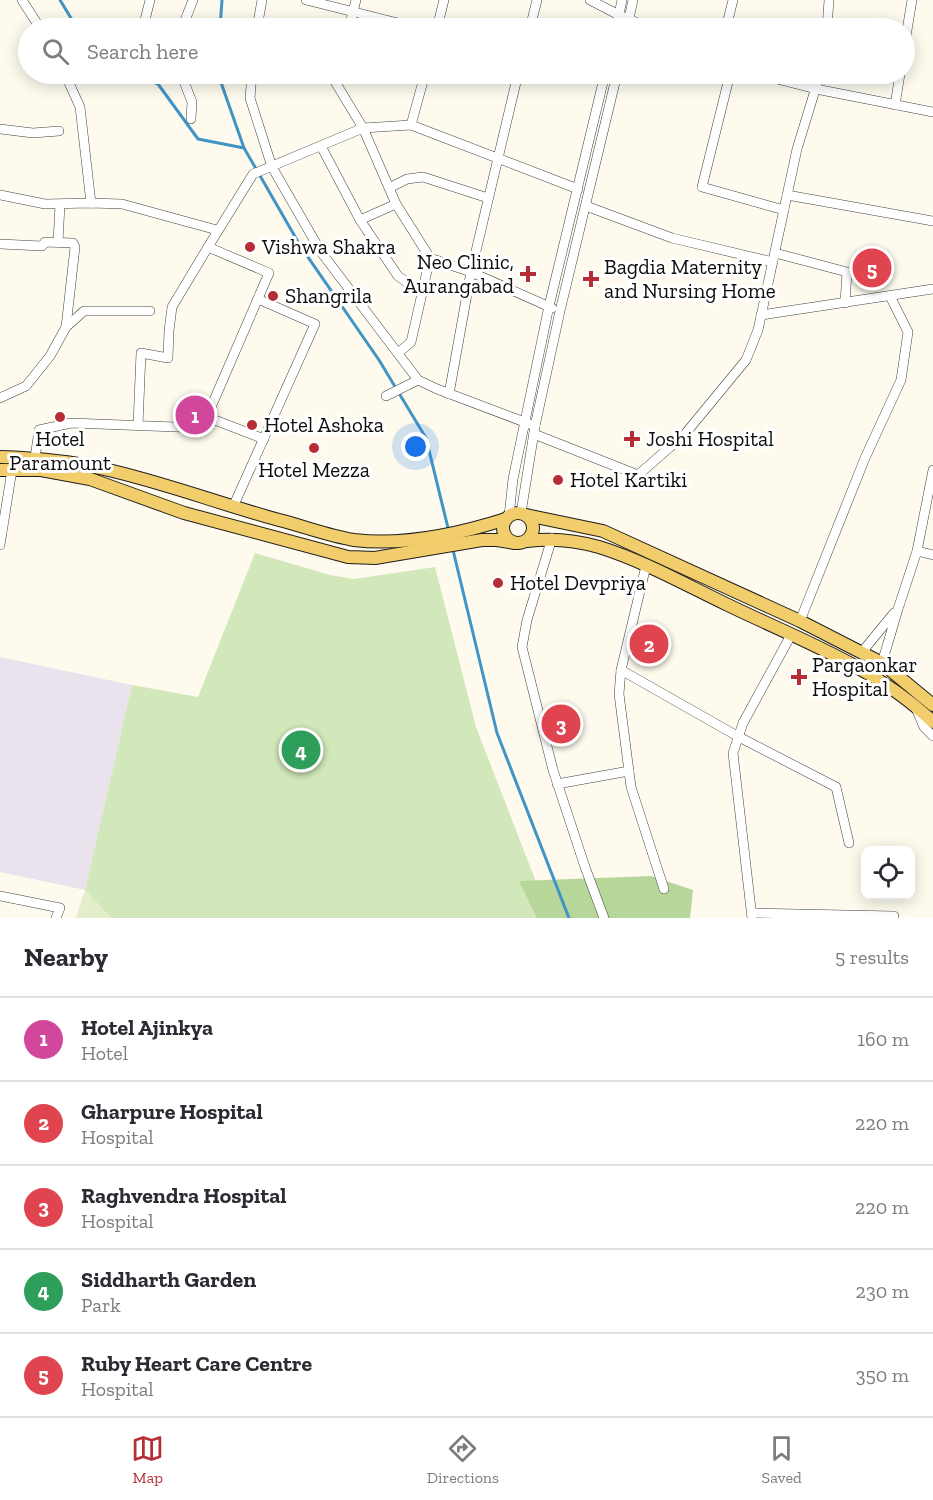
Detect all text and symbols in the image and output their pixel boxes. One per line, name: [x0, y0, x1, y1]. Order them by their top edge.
search box: [18, 18, 915, 84]
icon: search: [39, 35, 72, 68]
text: Search here: [87, 38, 198, 65]
place label: Vishwa Shakra: [261, 234, 396, 259]
marker: Vishwa Shakra: [243, 240, 257, 254]
pin: 5: [852, 246, 892, 290]
place label: Neo Clinic, Aurangabad: [403, 249, 514, 298]
place label: Bagdia Maternity and Nursing Home: [604, 254, 776, 303]
marker: Neo Clinic, Aurangabad: [519, 265, 537, 283]
marker: Bagdia Maternity and Nursing Home: [582, 270, 600, 288]
place label: Shangrila: [285, 283, 372, 308]
marker: Shangrila: [266, 289, 280, 303]
pin: 1: [176, 392, 214, 438]
marker: Hotel Paramount: [53, 410, 67, 424]
place label: Hotel Ashoka: [264, 412, 384, 437]
marker: Hotel Ashoka: [245, 418, 259, 432]
place label: Hotel Paramount: [9, 426, 111, 475]
place label: Joshi Hospital: [646, 426, 774, 451]
marker: Joshi Hospital: [623, 430, 641, 448]
your location: [401, 432, 430, 461]
marker: Hotel Mezza: [307, 441, 321, 455]
place label: Hotel Mezza: [258, 457, 370, 482]
place label: Hotel Kartiki: [570, 467, 687, 492]
marker: Hotel Kartiki: [551, 473, 565, 487]
place label: Hotel Devpriya: [510, 570, 646, 595]
marker: Hotel Devpriya: [491, 576, 505, 590]
pin: 2: [630, 622, 668, 666]
place label: Pargaonkar Hospital: [812, 652, 917, 701]
marker: Pargaonkar Hospital: [790, 668, 808, 686]
pin: 3: [542, 702, 580, 746]
pin: 4: [282, 728, 320, 772]
map controls: [861, 846, 915, 900]
button: locate: [861, 846, 915, 900]
text: Nearby: [24, 941, 108, 973]
text: 5 results: [835, 945, 909, 969]
text: Hotel Ajinkya: [81, 1014, 213, 1041]
text: 1: [39, 1027, 48, 1051]
text: 160 m: [857, 1027, 909, 1051]
text: Hotel: [81, 1041, 128, 1065]
text: Gharpure Hospital: [81, 1098, 263, 1125]
text: 2: [38, 1111, 49, 1135]
text: 220 m: [855, 1111, 909, 1135]
text: Hospital: [81, 1125, 154, 1149]
text: Raghvendra Hospital: [81, 1182, 287, 1209]
text: 3: [38, 1195, 49, 1219]
text: 220 m: [855, 1195, 909, 1219]
text: Hospital: [81, 1209, 154, 1233]
text: Siddharth Garden: [81, 1266, 256, 1293]
text: 4: [38, 1279, 49, 1303]
text: 230 m: [856, 1279, 909, 1303]
text: Park: [81, 1293, 121, 1317]
text: Ruby Heart Care Centre: [81, 1350, 312, 1377]
text: 5: [38, 1363, 49, 1387]
text: 350 m: [856, 1363, 909, 1387]
text: Hospital: [81, 1377, 154, 1401]
tab: Map: [131, 1432, 164, 1487]
tab: Directions: [427, 1432, 499, 1487]
tab: Saved: [762, 1432, 802, 1487]

